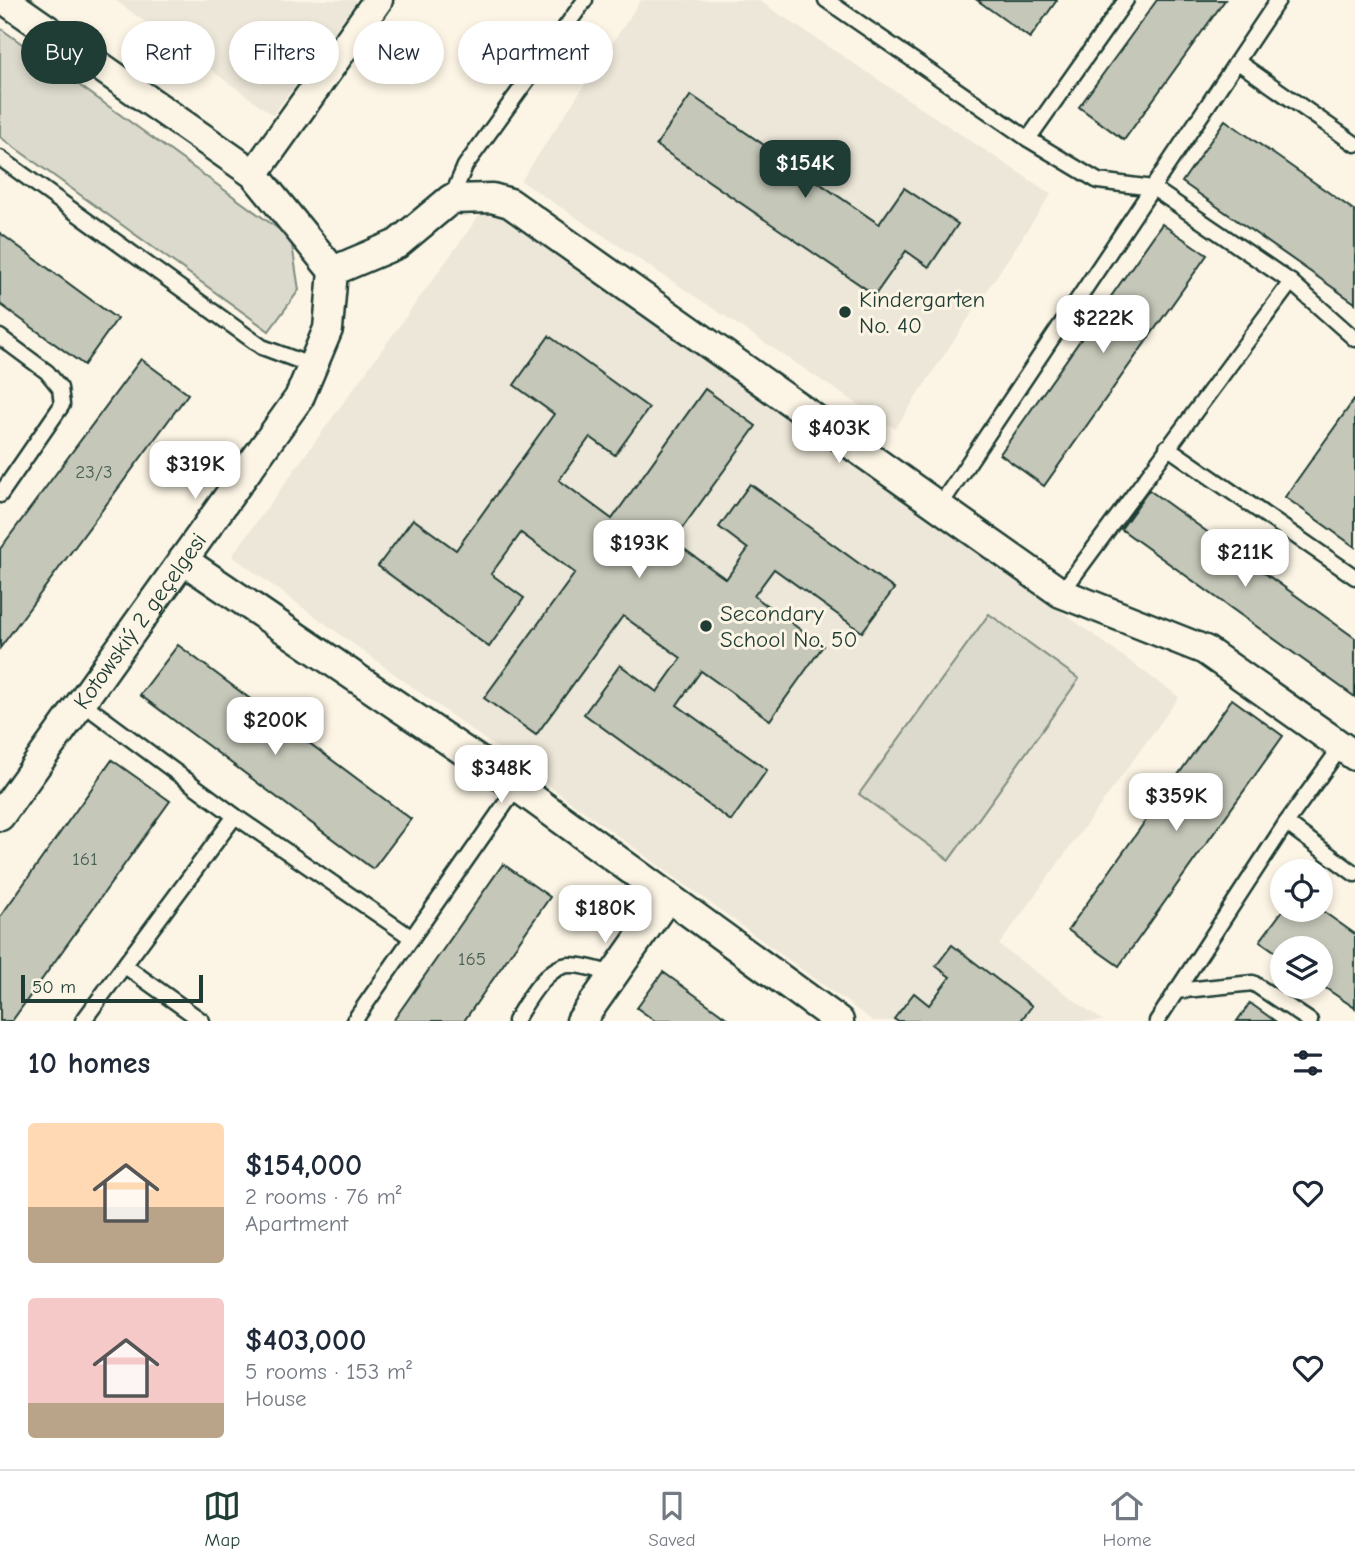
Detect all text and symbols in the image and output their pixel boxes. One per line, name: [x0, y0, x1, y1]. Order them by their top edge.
chip: Buy: [21, 21, 107, 84]
chip: Rent: [121, 21, 215, 84]
chip: Filters: [229, 21, 339, 84]
chip: New: [353, 21, 444, 84]
chip: Apartment: [458, 21, 613, 84]
pin: $154K: [756, 140, 854, 200]
text: $154K: [776, 149, 834, 176]
place label: Kindergarten No. 40: [859, 286, 985, 339]
pin: $222K: [1054, 296, 1152, 355]
marker: Kindergarten No. 40: [837, 304, 853, 320]
text: $222K: [1072, 304, 1134, 331]
pin: $403K: [790, 406, 888, 465]
text: $403K: [808, 414, 870, 441]
pin: $319K: [146, 442, 244, 501]
text: $319K: [165, 450, 225, 477]
house number: 23/3: [75, 461, 113, 483]
pin: $193K: [590, 520, 688, 580]
street label: Kotowskiý 2 geçelgesi: [68, 527, 212, 714]
text: $193K: [609, 529, 669, 556]
pin: $211K: [1196, 530, 1294, 589]
text: $211K: [1217, 538, 1273, 565]
place label: Secondary School No. 50: [720, 600, 858, 653]
marker: Secondary School No. 50: [698, 618, 714, 634]
pin: $200K: [226, 698, 324, 757]
text: $200K: [243, 706, 307, 733]
pin: $348K: [452, 746, 550, 805]
text: $348K: [471, 754, 531, 781]
pin: $359K: [1127, 774, 1225, 833]
text: $359K: [1145, 782, 1207, 809]
house number: 161: [72, 848, 98, 870]
map controls: [1270, 859, 1333, 999]
button: locate: [1270, 859, 1333, 922]
pin: $180K: [556, 886, 654, 945]
text: $180K: [575, 894, 635, 921]
button: layers: [1270, 936, 1333, 999]
house number: 165: [458, 948, 486, 970]
scale bar: [21, 972, 203, 1004]
text: 50 m: [32, 976, 76, 998]
icon: filters: [1289, 1044, 1327, 1082]
text: 10 homes: [28, 1046, 150, 1081]
text: $154,000: [245, 1148, 362, 1183]
icon: home: [84, 1151, 168, 1235]
icon: heart: [1289, 1174, 1327, 1212]
text: 2 rooms · 76 m²: [245, 1183, 401, 1210]
text: Apartment: [245, 1210, 348, 1237]
text: $403,000: [245, 1323, 366, 1358]
icon: home: [84, 1326, 168, 1410]
icon: heart: [1289, 1349, 1327, 1387]
text: 5 rooms · 153 m²: [245, 1358, 412, 1385]
text: House: [245, 1385, 307, 1412]
tab: Map: [203, 1487, 241, 1551]
tab: Saved: [648, 1487, 696, 1551]
tab: Home: [1103, 1487, 1152, 1551]

